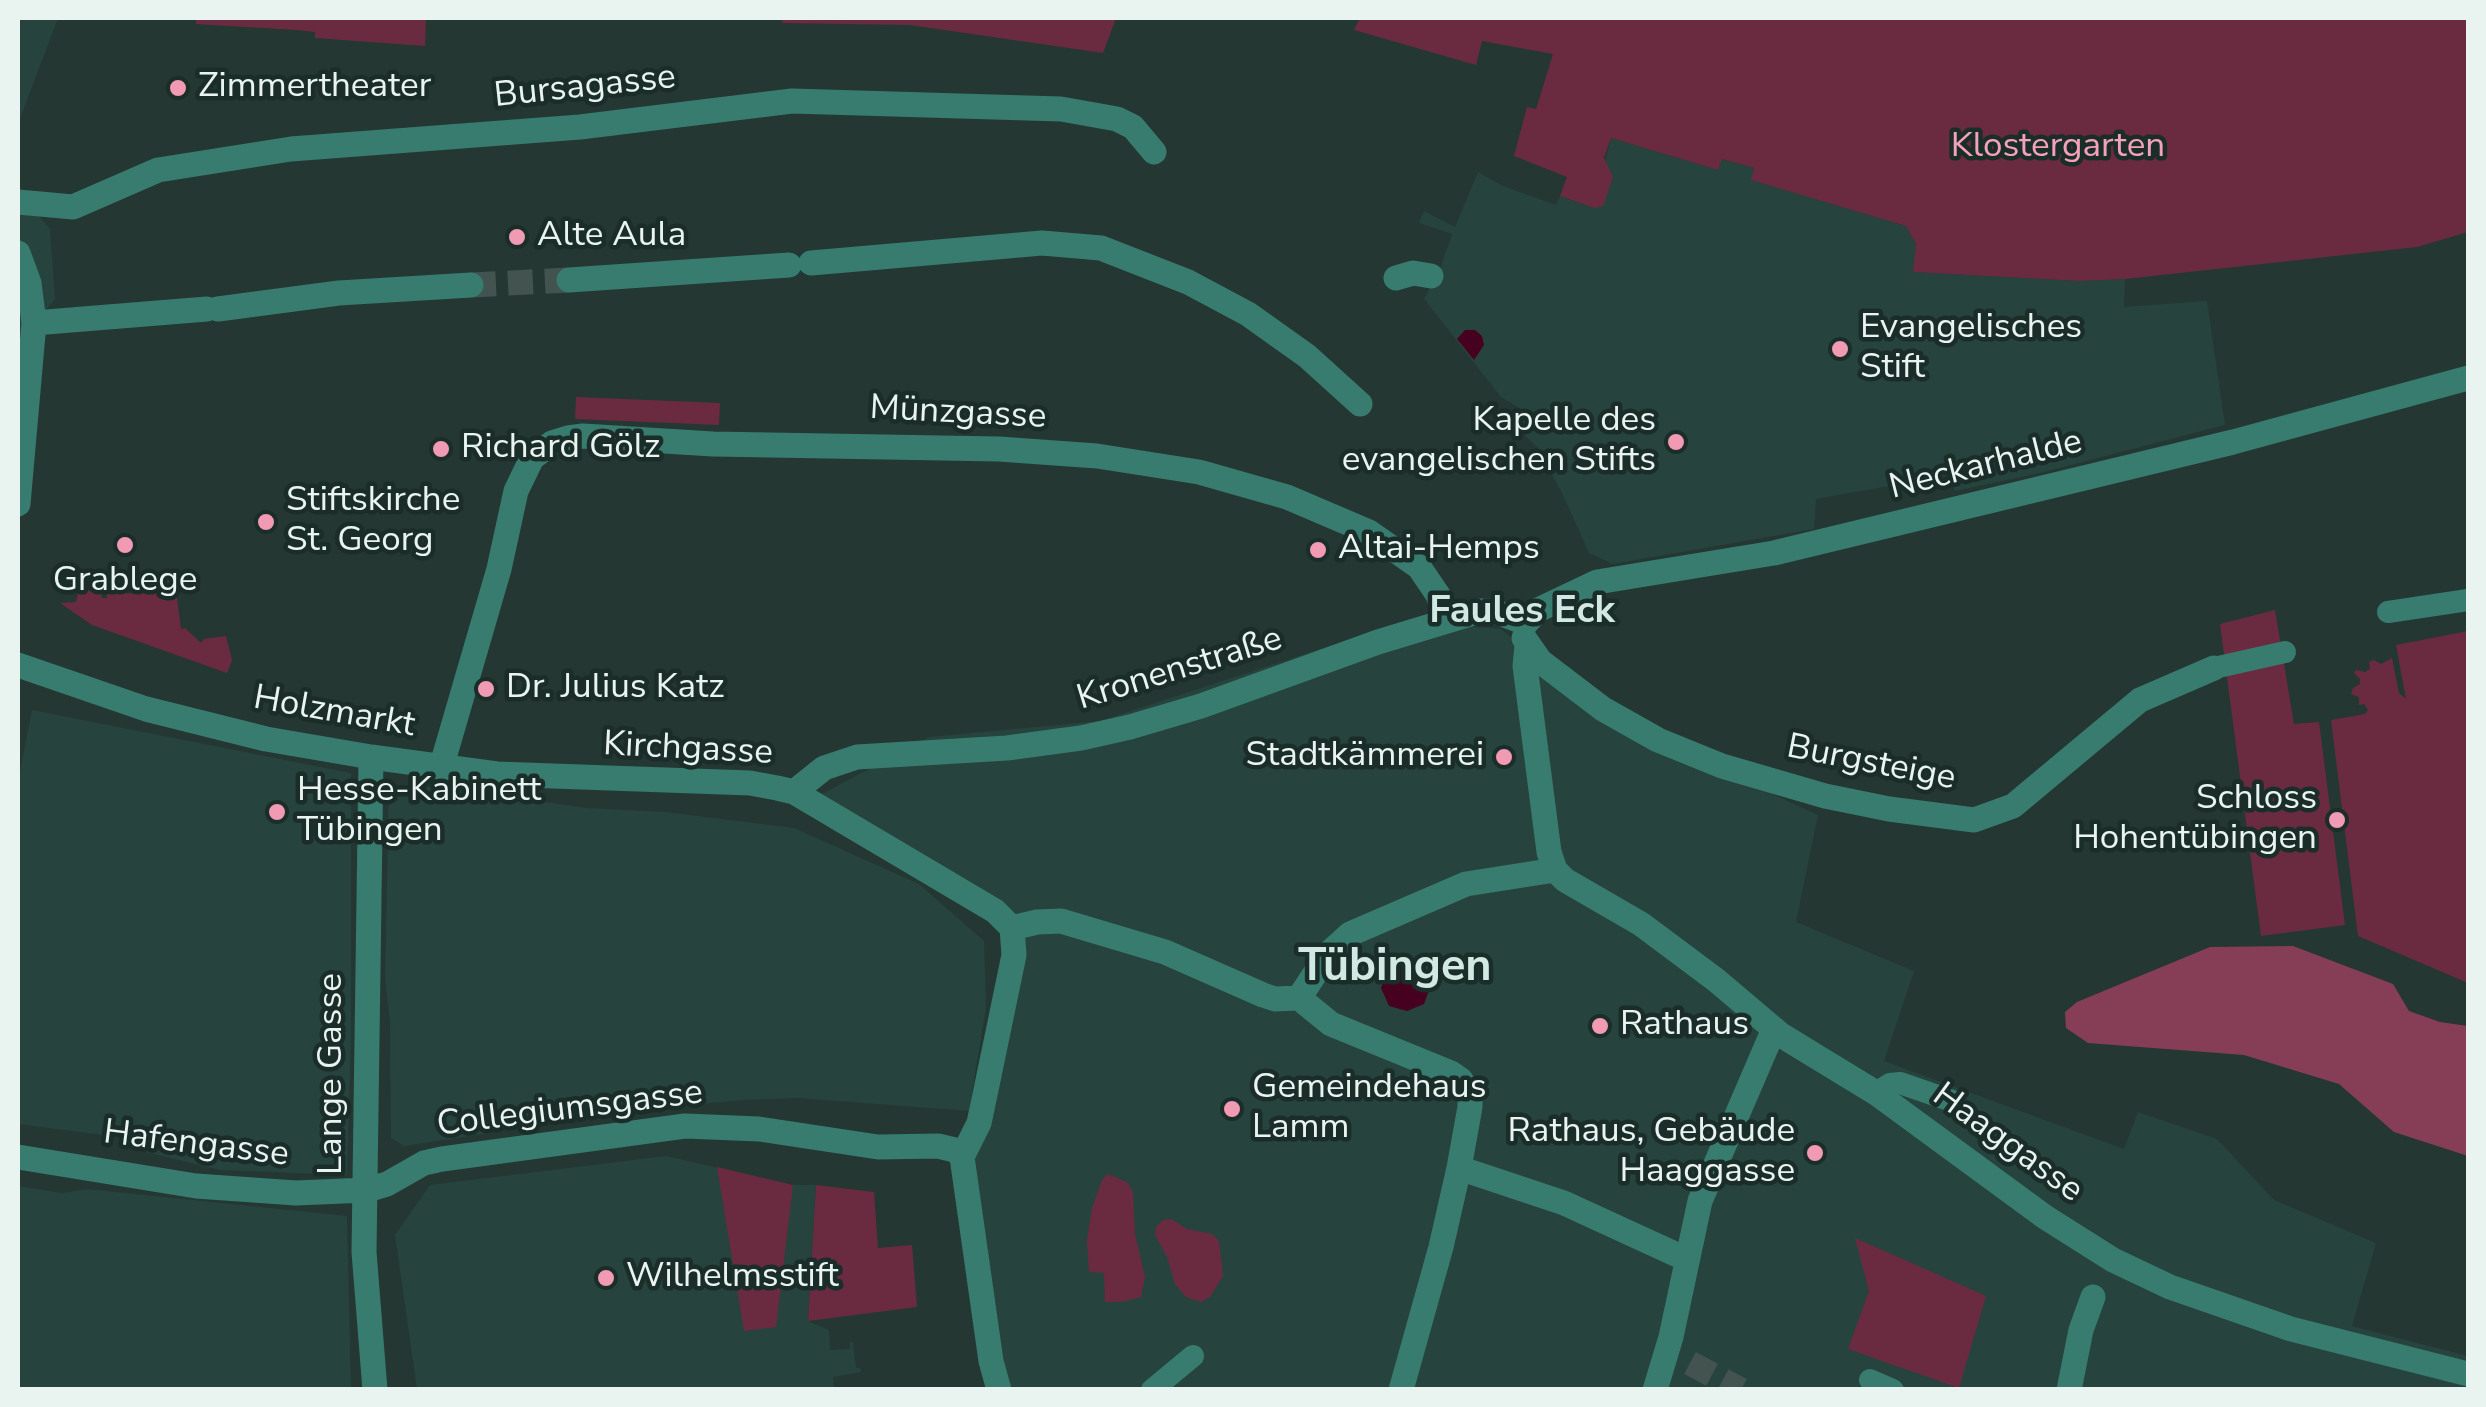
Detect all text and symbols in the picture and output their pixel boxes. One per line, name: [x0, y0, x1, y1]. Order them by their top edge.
street label: Bursagasse: [492, 58, 678, 118]
place label: Zimmertheater: [198, 67, 431, 109]
marker: Zimmertheater: [167, 77, 189, 99]
park label: Klostergarten: [1951, 127, 2165, 169]
place label: Alte Aula: [537, 216, 686, 258]
marker: Alte Aula: [506, 226, 528, 248]
place label: Evangelisches Stift: [1860, 308, 2082, 390]
marker: Evangelisches Stift: [1829, 338, 1851, 360]
street label: Münzgasse: [869, 388, 1047, 440]
place label: Kapelle des evangelischen Stifts: [1342, 401, 1656, 483]
street label: Neckarhalde: [1885, 422, 2087, 510]
place label: Richard Gölz: [461, 428, 660, 470]
marker: Kapelle des evangelischen Stifts: [1665, 431, 1687, 453]
marker: Richard Gölz: [430, 438, 452, 460]
place label: Stiftskirche St. Georg: [286, 481, 460, 563]
marker: Stiftskirche St. Georg: [255, 511, 277, 533]
place label: Altai-Hemps: [1338, 529, 1540, 571]
marker: Grablege: [114, 534, 136, 556]
marker: Altai-Hemps: [1307, 539, 1329, 561]
place label: Grablege: [53, 561, 197, 603]
district label: Faules Eck: [1429, 590, 1615, 636]
street label: Kronenstraße: [1073, 619, 1287, 721]
place label: Dr. Julius Katz: [506, 668, 725, 710]
street label: Holzmarkt: [250, 678, 418, 748]
marker: Dr. Julius Katz: [475, 678, 497, 700]
street label: Kirchgasse: [602, 725, 774, 775]
street label: Burgsteige: [1783, 727, 1959, 801]
place label: Stadtkämmerei: [1246, 736, 1484, 778]
marker: Stadtkämmerei: [1493, 746, 1515, 768]
place label: Hesse-Kabinett Tübingen: [297, 771, 541, 853]
place label: Schloss Hohentübingen: [2073, 779, 2317, 861]
marker: Hesse-Kabinett Tübingen: [266, 801, 288, 823]
marker: Schloss Hohentübingen: [2326, 809, 2348, 831]
district label: Tübingen: [1298, 942, 1492, 996]
street label: Lange Gasse: [312, 973, 354, 1175]
place label: Rathaus: [1620, 1005, 1749, 1047]
marker: Rathaus: [1589, 1015, 1611, 1037]
place label: Gemeindehaus Lamm: [1252, 1068, 1487, 1150]
street label: Collegiumsgasse: [435, 1073, 705, 1147]
street label: Haaggasse: [1924, 1075, 2090, 1213]
marker: Gemeindehaus Lamm: [1221, 1098, 1243, 1120]
place label: Rathaus, Gebäude Haaggasse: [1508, 1112, 1795, 1194]
street label: Hafengasse: [101, 1113, 291, 1177]
marker: Rathaus, Gebäude Haaggasse: [1804, 1142, 1826, 1164]
place label: Wilhelmsstift: [626, 1257, 839, 1299]
marker: Wilhelmsstift: [595, 1267, 617, 1289]

